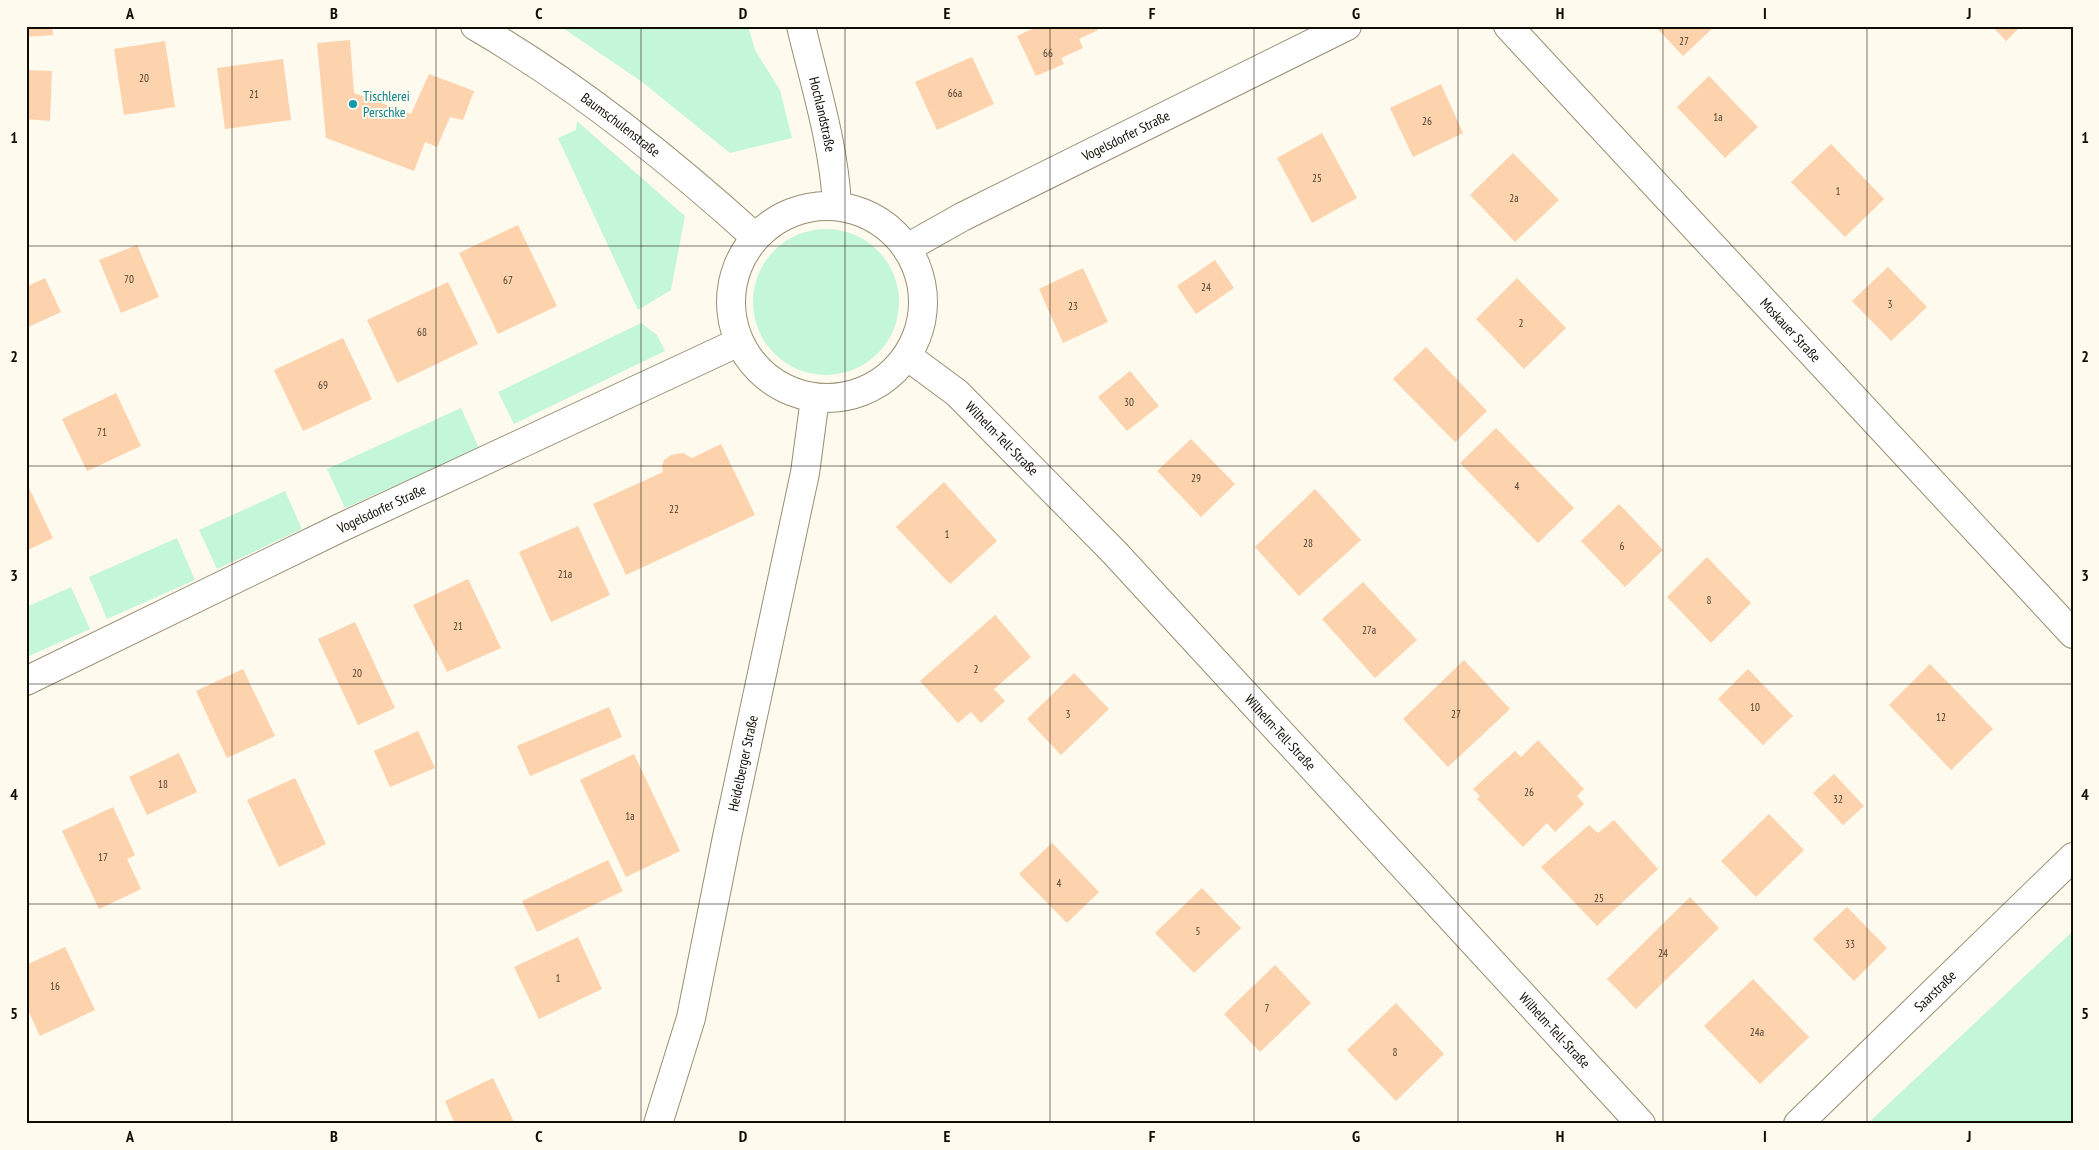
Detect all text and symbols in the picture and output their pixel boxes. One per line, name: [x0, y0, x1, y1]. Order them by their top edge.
text: A: [125, 3, 135, 23]
text: B: [330, 3, 338, 23]
text: C: [535, 3, 543, 23]
text: D: [739, 3, 748, 23]
text: E: [944, 3, 951, 23]
text: F: [1149, 3, 1156, 23]
text: G: [1352, 3, 1360, 23]
text: H: [1556, 3, 1564, 23]
text: I: [1763, 3, 1767, 23]
text: J: [1966, 3, 1971, 23]
house number: 27: [1679, 34, 1689, 48]
house number: 66: [1043, 46, 1053, 60]
house number: 20: [139, 71, 149, 85]
street label: Hochlandstraße: [805, 75, 840, 154]
house number: 66a: [948, 86, 962, 100]
house number: 21: [249, 87, 259, 101]
place label: Tischlerei Perschke: [363, 87, 410, 121]
street label: Baumschulenstraße: [577, 89, 664, 161]
marker: Tischlerei Perschke: [347, 98, 359, 110]
street label: Vogelsdorfer Straße: [1078, 106, 1173, 166]
house number: 1a: [1713, 110, 1723, 124]
house number: 26: [1422, 114, 1432, 128]
text: 1: [10, 127, 18, 147]
text: 1: [2081, 127, 2089, 147]
house number: 25: [1312, 171, 1322, 185]
house number: 1: [1836, 184, 1841, 198]
house number: 2a: [1509, 191, 1519, 205]
house number: 70: [124, 272, 134, 286]
house number: 67: [503, 273, 513, 287]
house number: 24: [1201, 280, 1211, 294]
street label: Moskauer Straße: [1756, 294, 1825, 366]
house number: 3: [1888, 297, 1893, 311]
house number: 23: [1068, 299, 1078, 313]
house number: 2: [1519, 316, 1524, 330]
house number: 68: [417, 325, 427, 339]
text: 2: [10, 346, 18, 366]
text: 2: [2081, 346, 2089, 366]
house number: 69: [318, 378, 328, 392]
house number: 30: [1124, 395, 1134, 409]
street label: Wilhelm-Tell-Straße: [961, 398, 1042, 479]
house number: 71: [97, 425, 107, 439]
house number: 29: [1191, 471, 1201, 485]
house number: 4: [1515, 479, 1520, 493]
street label: Vogelsdorfer Straße: [333, 480, 429, 537]
house number: 22: [669, 502, 679, 516]
house number: 1: [945, 527, 950, 541]
house number: 28: [1303, 536, 1313, 550]
house number: 6: [1620, 539, 1625, 553]
text: 3: [10, 565, 18, 585]
text: 3: [2081, 565, 2089, 585]
house number: 21a: [558, 567, 572, 581]
house number: 8: [1707, 593, 1712, 607]
house number: 21: [453, 619, 463, 633]
house number: 27a: [1362, 623, 1376, 637]
house number: 2: [974, 662, 979, 676]
house number: 20: [352, 666, 362, 680]
street label: Wilhelm-Tell-Straße: [1241, 691, 1320, 774]
house number: 10: [1750, 700, 1760, 714]
house number: 3: [1066, 707, 1071, 721]
house number: 27: [1451, 707, 1461, 721]
house number: 12: [1936, 710, 1946, 724]
street label: Heidelberger Straße: [724, 713, 762, 813]
house number: 18: [158, 777, 168, 791]
text: 4: [10, 784, 18, 804]
text: 4: [2081, 784, 2089, 804]
house number: 26: [1524, 785, 1534, 799]
house number: 32: [1833, 792, 1843, 806]
house number: 1a: [625, 809, 635, 823]
house number: 17: [98, 850, 108, 864]
house number: 4: [1057, 876, 1062, 890]
house number: 25: [1594, 891, 1604, 905]
house number: 5: [1196, 924, 1201, 938]
house number: 33: [1845, 937, 1855, 951]
house number: 24: [1658, 946, 1668, 960]
street label: Saarstraße: [1910, 966, 1960, 1015]
house number: 1: [556, 971, 561, 985]
house number: 16: [50, 979, 60, 993]
street label: Wilhelm-Tell-Straße: [1515, 988, 1594, 1072]
house number: 7: [1265, 1001, 1270, 1015]
text: 5: [10, 1003, 18, 1023]
text: 5: [2081, 1003, 2089, 1023]
house number: 24a: [1750, 1025, 1764, 1039]
house number: 8: [1393, 1045, 1398, 1059]
text: A: [125, 1126, 135, 1146]
text: B: [330, 1126, 338, 1146]
text: C: [535, 1126, 543, 1146]
text: D: [739, 1126, 748, 1146]
text: E: [944, 1126, 951, 1146]
text: F: [1149, 1126, 1156, 1146]
text: G: [1352, 1126, 1360, 1146]
text: H: [1556, 1126, 1564, 1146]
text: I: [1763, 1126, 1767, 1146]
text: J: [1966, 1126, 1971, 1146]

